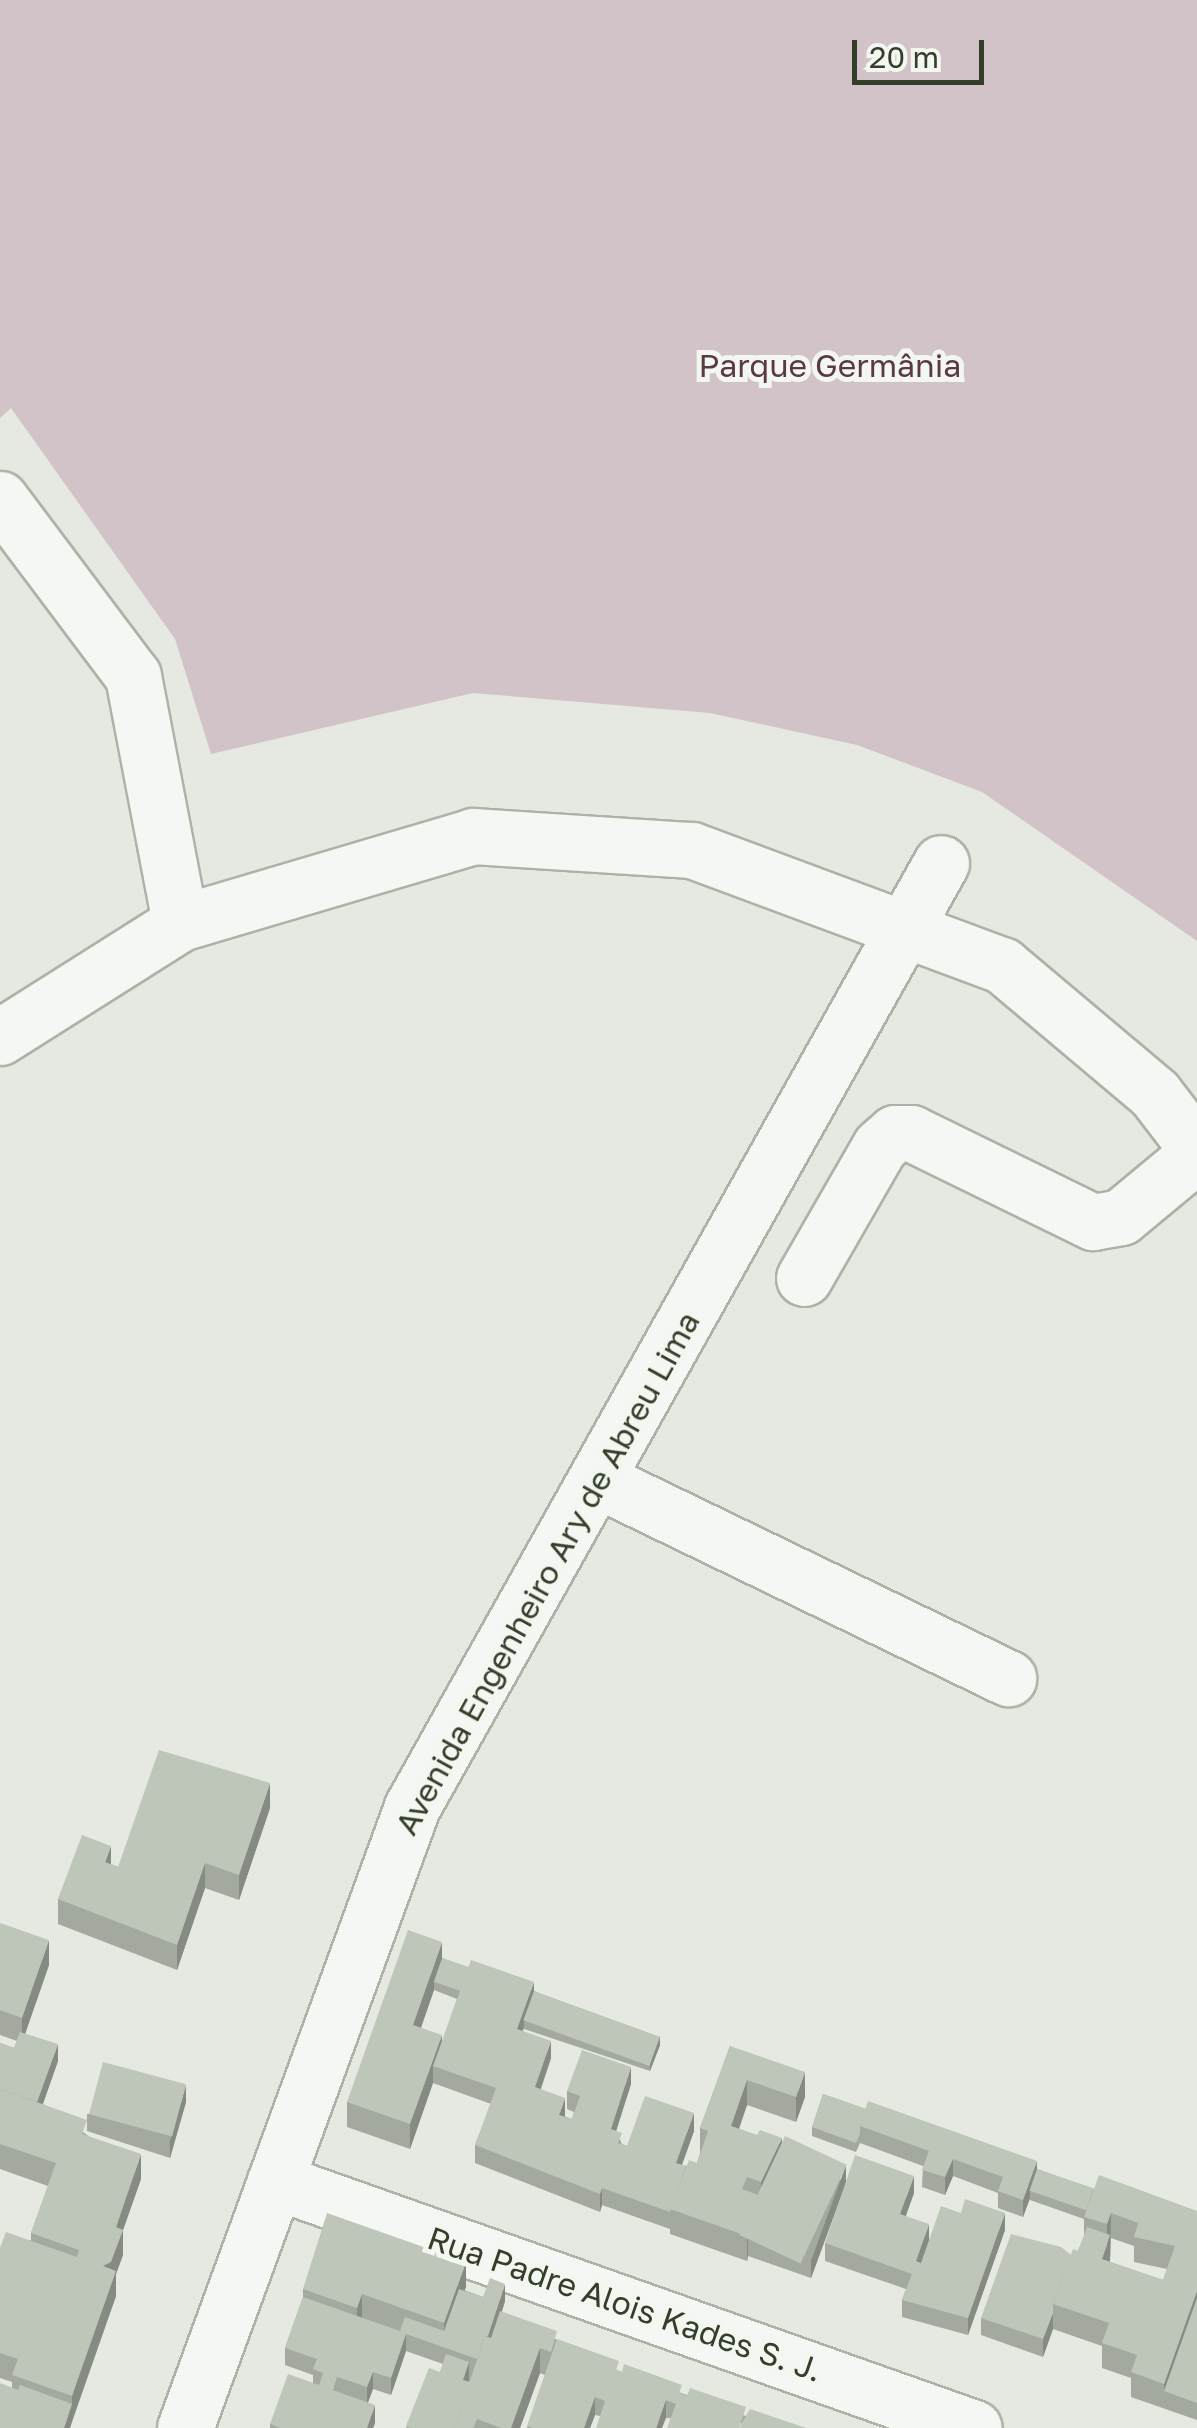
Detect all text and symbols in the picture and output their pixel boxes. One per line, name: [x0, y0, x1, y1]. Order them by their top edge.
scale bar: [857, 20, 990, 82]
text: 20 m: [869, 39, 939, 75]
park label: Parque Germânia: [699, 346, 961, 384]
street label: Avenida Engenheiro Ary de Abreu Lima: [387, 1305, 707, 1841]
street label: Rua Padre Alois Kades S. J.: [423, 2218, 827, 2390]

